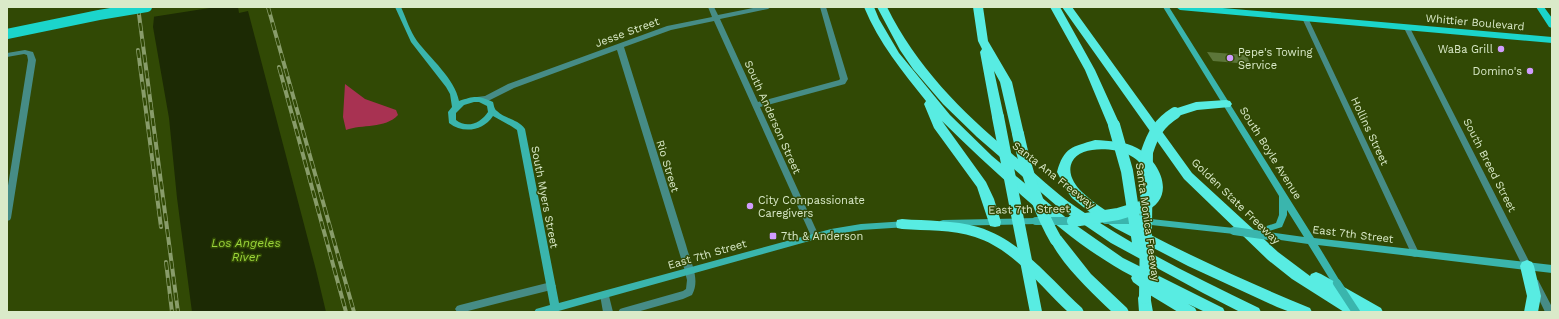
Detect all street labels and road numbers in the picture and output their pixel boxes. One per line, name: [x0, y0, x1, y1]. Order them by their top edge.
street label: Whittier Boulevard: [1425, 12, 1525, 33]
street label: Jesse Street: [593, 15, 661, 50]
street label: South Anderson Street: [742, 58, 804, 176]
street label: Hollins Street: [1348, 95, 1391, 168]
street label: South Boyle Avenue: [1237, 105, 1304, 202]
street label: South Breed Street: [1460, 116, 1519, 215]
street label: Rio Street: [653, 139, 682, 194]
street label: Santa Ana Freeway: [1010, 139, 1098, 212]
street label: South Myers Street: [528, 145, 561, 250]
street label: Golden State Freeway: [1189, 156, 1283, 247]
street label: Santa Monica Freeway: [1133, 162, 1162, 282]
street label: East 7th Street: [988, 202, 1070, 217]
street label: East 7th Street: [1312, 223, 1395, 246]
street label: East 7th Street: [666, 237, 748, 272]

